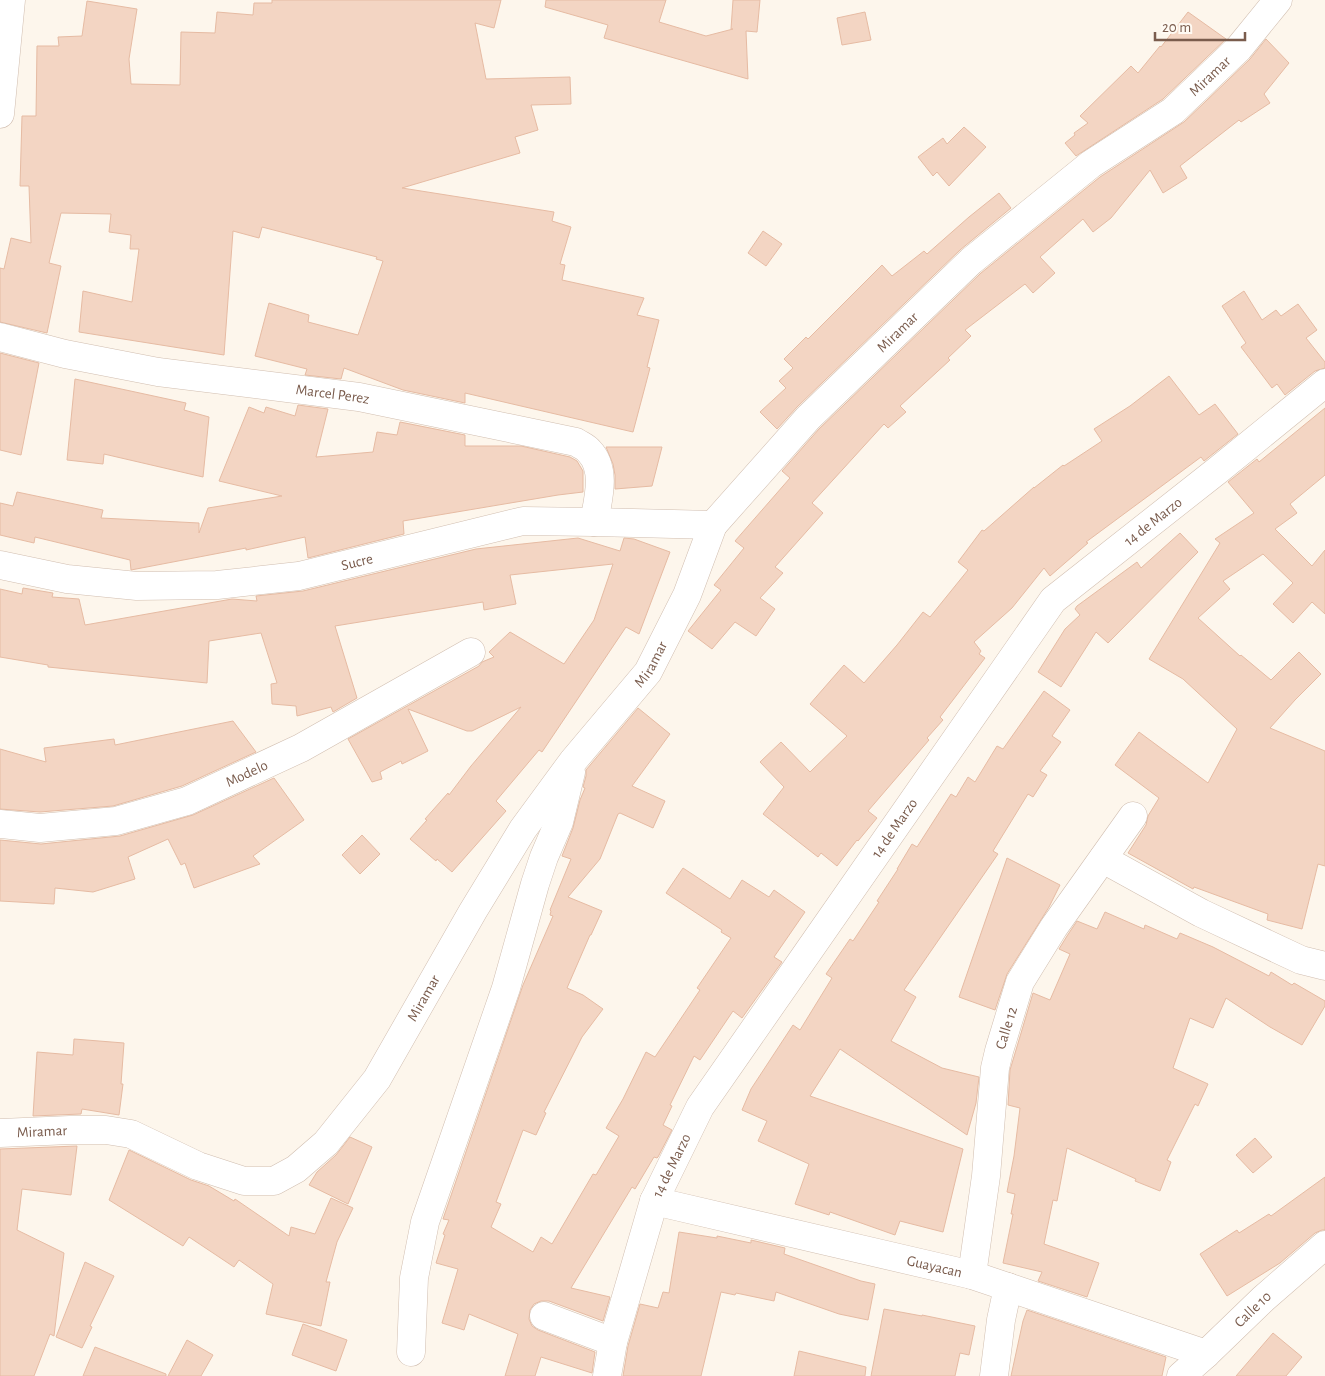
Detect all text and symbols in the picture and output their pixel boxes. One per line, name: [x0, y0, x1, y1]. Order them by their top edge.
scale bar: [1155, 10, 1245, 42]
text: 20 m: [1162, 20, 1191, 35]
street label: Miramar: [1186, 53, 1233, 99]
street label: Miramar: [874, 309, 921, 355]
street label: Marcel Perez: [295, 382, 371, 407]
street label: 14 de Marzo: [1121, 494, 1185, 548]
street label: Sucre: [340, 551, 374, 573]
street label: Miramar: [631, 639, 670, 690]
street label: Modelo: [223, 757, 270, 790]
street label: 14 de Marzo: [868, 795, 920, 860]
street label: Miramar: [404, 972, 442, 1024]
street label: Calle 12: [993, 1005, 1020, 1051]
street label: Miramar: [16, 1123, 68, 1140]
street label: 14 de Marzo: [650, 1131, 693, 1200]
street label: Guayacan: [905, 1253, 964, 1280]
street label: Calle 10: [1231, 1288, 1274, 1330]

